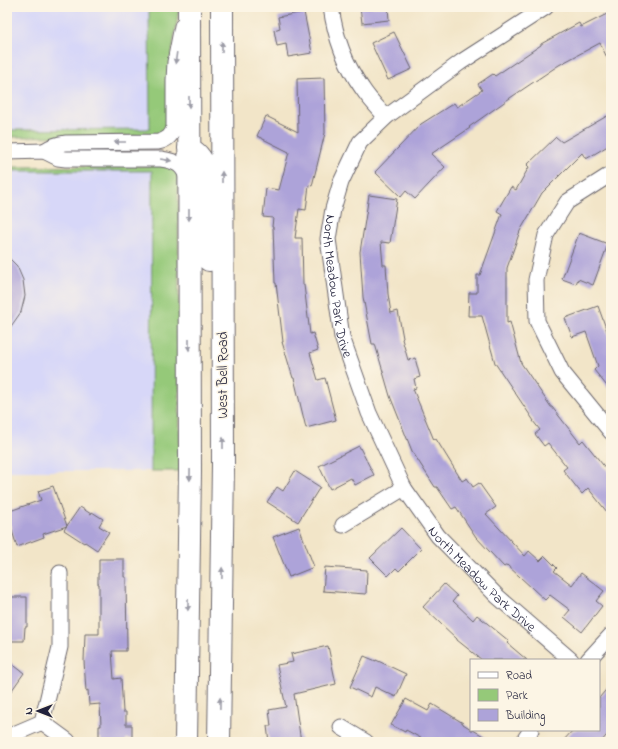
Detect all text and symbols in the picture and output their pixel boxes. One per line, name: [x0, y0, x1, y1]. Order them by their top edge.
one-way arrow: [219, 40, 225, 53]
one-way arrow: [173, 52, 179, 65]
one-way arrow: [186, 96, 192, 109]
one-way arrow: [113, 139, 126, 145]
one-way arrow: [160, 157, 172, 163]
one-way arrow: [219, 170, 225, 183]
one-way arrow: [186, 209, 192, 222]
street label: North Meadow Park Drive: [316, 213, 358, 361]
street label: West Bell Road: [213, 331, 234, 418]
one-way arrow: [186, 339, 192, 352]
one-way arrow: [220, 436, 226, 449]
one-way arrow: [187, 469, 193, 482]
street label: North Meadow Park Drive: [422, 522, 541, 638]
one-way arrow: [219, 566, 225, 579]
one-way arrow: [185, 599, 191, 612]
legend: [470, 659, 600, 731]
text: Road: [506, 667, 532, 685]
text: Park: [506, 687, 528, 705]
north arrow: [18, 691, 58, 731]
one-way arrow: [217, 696, 223, 709]
text: N: [21, 707, 37, 715]
text: Building: [505, 707, 545, 726]

